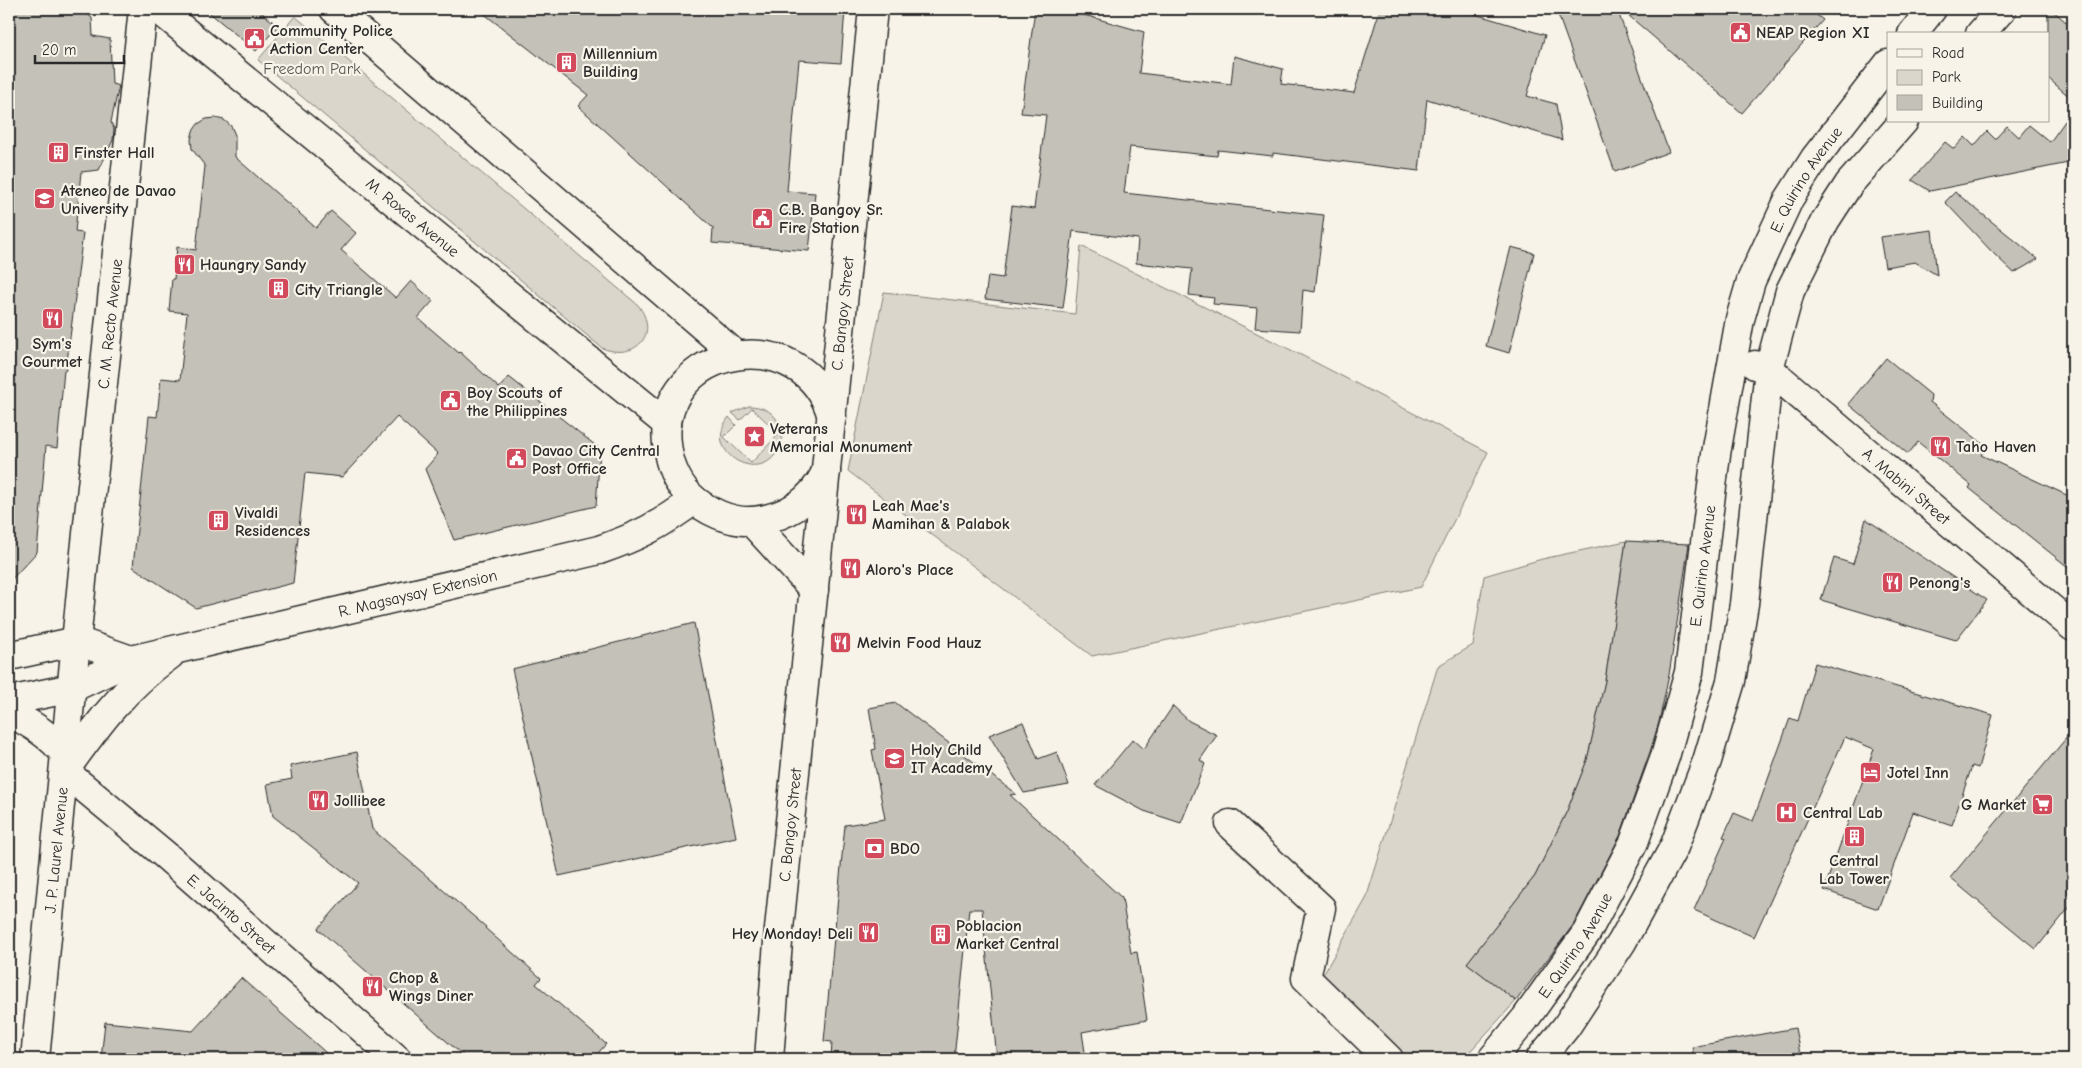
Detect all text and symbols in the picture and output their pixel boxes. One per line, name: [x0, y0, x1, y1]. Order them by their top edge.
public building icon: NEAP Region XI: [1728, 20, 1752, 44]
place label: Community Police Action Center: [270, 22, 393, 58]
place label: NEAP Region XI: [1756, 24, 1870, 42]
public building icon: Community Police Action Center: [242, 27, 266, 51]
scale bar: [35, 32, 124, 64]
legend: [1887, 32, 2050, 122]
text: 20 m: [42, 41, 76, 59]
text: Road: [1932, 44, 1964, 62]
place label: Millennium Building: [583, 45, 657, 81]
building icon: Millennium Building: [555, 50, 579, 74]
park label: Freedom Park: [263, 60, 361, 78]
text: Park: [1932, 68, 1961, 86]
text: Building: [1932, 94, 1983, 112]
street label: E. Quirino Avenue: [1767, 123, 1846, 236]
building icon: Finster Hall: [46, 140, 70, 164]
place label: Finster Hall: [74, 144, 155, 162]
street label: M. Roxas Avenue: [362, 174, 463, 261]
place label: Ateneo de Davao University: [61, 182, 176, 218]
school or university icon: Ateneo de Davao University: [33, 187, 57, 211]
place label: C.B. Bangoy Sr. Fire Station: [779, 201, 883, 237]
public building icon: C.B. Bangoy Sr. Fire Station: [751, 206, 775, 230]
restaurant icon: Haungry Sandy: [172, 252, 196, 276]
place label: Haungry Sandy: [200, 256, 307, 274]
street label: C. Bangoy Street: [828, 256, 858, 371]
street label: C. M. Recto Avenue: [95, 258, 126, 390]
building icon: City Triangle: [267, 277, 291, 301]
place label: City Triangle: [295, 281, 383, 299]
restaurant icon: Sym's Gourmet: [40, 307, 64, 331]
place label: Sym's Gourmet: [22, 335, 83, 371]
place label: Boy Scouts of the Philippines: [466, 384, 567, 420]
public building icon: Boy Scouts of the Philippines: [439, 389, 463, 413]
place label: Veterans Memorial Monument: [770, 420, 913, 456]
place icon: Veterans Memorial Monument: [742, 425, 766, 449]
restaurant icon: Taho Haven: [1928, 434, 1952, 458]
place label: Taho Haven: [1956, 438, 2036, 456]
place label: Davao City Central Post Office: [532, 442, 660, 478]
street label: A. Mabini Street: [1859, 444, 1954, 529]
public building icon: Davao City Central Post Office: [504, 447, 528, 471]
place label: Leah Mae's Mamihan & Palabok: [872, 497, 1010, 533]
restaurant icon: Leah Mae's Mamihan & Palabok: [844, 502, 868, 526]
place label: Vivaldi Residences: [235, 504, 310, 540]
street label: E. Quirino Avenue: [1687, 504, 1720, 628]
building icon: Vivaldi Residences: [207, 509, 231, 533]
restaurant icon: Aloro's Place: [838, 557, 862, 581]
place label: Aloro's Place: [866, 561, 953, 579]
street label: R. Magsaysay Extension: [336, 566, 499, 621]
restaurant icon: Penong's: [1881, 570, 1905, 594]
place label: Penong's: [1909, 574, 1970, 592]
restaurant icon: Melvin Food Hauz: [829, 630, 853, 654]
place label: Melvin Food Hauz: [857, 634, 981, 652]
place label: Holy Child IT Academy: [911, 741, 993, 777]
school or university icon: Holy Child IT Academy: [883, 746, 907, 770]
hotel icon: Jotel Inn: [1859, 760, 1883, 784]
place label: Jotel Inn: [1887, 764, 1949, 782]
street label: C. Bangoy Street: [776, 767, 805, 883]
street label: J. P. Laurel Avenue: [41, 786, 72, 914]
restaurant icon: Jollibee: [306, 788, 330, 812]
place label: Jollibee: [334, 792, 386, 810]
supermarket icon: G Market: [2030, 792, 2054, 816]
place label: G Market: [1961, 796, 2027, 814]
hospital icon: Central Lab: [1775, 800, 1799, 824]
place label: Central Lab: [1803, 804, 1883, 822]
building icon: Central Lab Tower: [1842, 824, 1866, 848]
bank icon: BDO: [862, 836, 886, 860]
place label: BDO: [890, 840, 920, 858]
place label: Central Lab Tower: [1819, 852, 1890, 888]
street label: E. Jacinto Street: [183, 871, 279, 958]
street label: E. Quirino Avenue: [1535, 890, 1616, 1002]
place label: Poblacion Market Central: [956, 917, 1059, 953]
restaurant icon: Hey Monday! Deli: [857, 921, 881, 945]
building icon: Poblacion Market Central: [928, 922, 952, 946]
place label: Hey Monday! Deli: [732, 925, 853, 943]
place label: Chop & Wings Diner: [389, 969, 474, 1005]
restaurant icon: Chop & Wings Diner: [361, 974, 385, 998]

